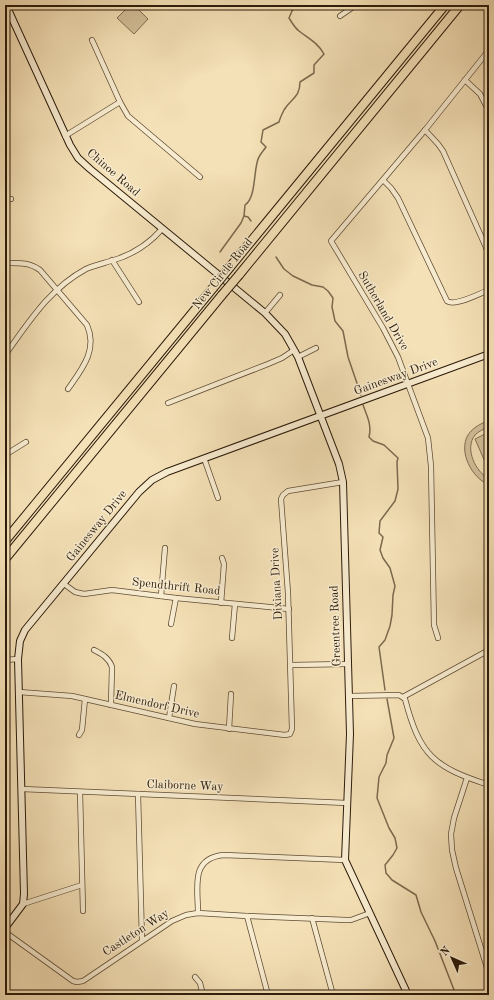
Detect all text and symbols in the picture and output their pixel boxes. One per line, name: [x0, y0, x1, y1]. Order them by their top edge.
street label: Chinoe Road: [84, 147, 142, 199]
street label: New Circle Road: [191, 236, 255, 312]
street label: Sutherland Drive: [356, 269, 411, 353]
street label: Gainesway Drive: [352, 356, 440, 398]
street label: Gainesway Drive: [65, 488, 130, 564]
street label: Dixiana Drive: [269, 547, 285, 621]
street label: Spendthrift Road: [131, 576, 221, 598]
street label: Greentree Road: [329, 585, 343, 667]
street label: Elmendorf Drive: [114, 689, 201, 721]
street label: Claiborne Way: [146, 779, 224, 793]
street label: Castleton Way: [101, 907, 172, 959]
north arrow: [432, 938, 472, 978]
text: N: [439, 945, 453, 959]

